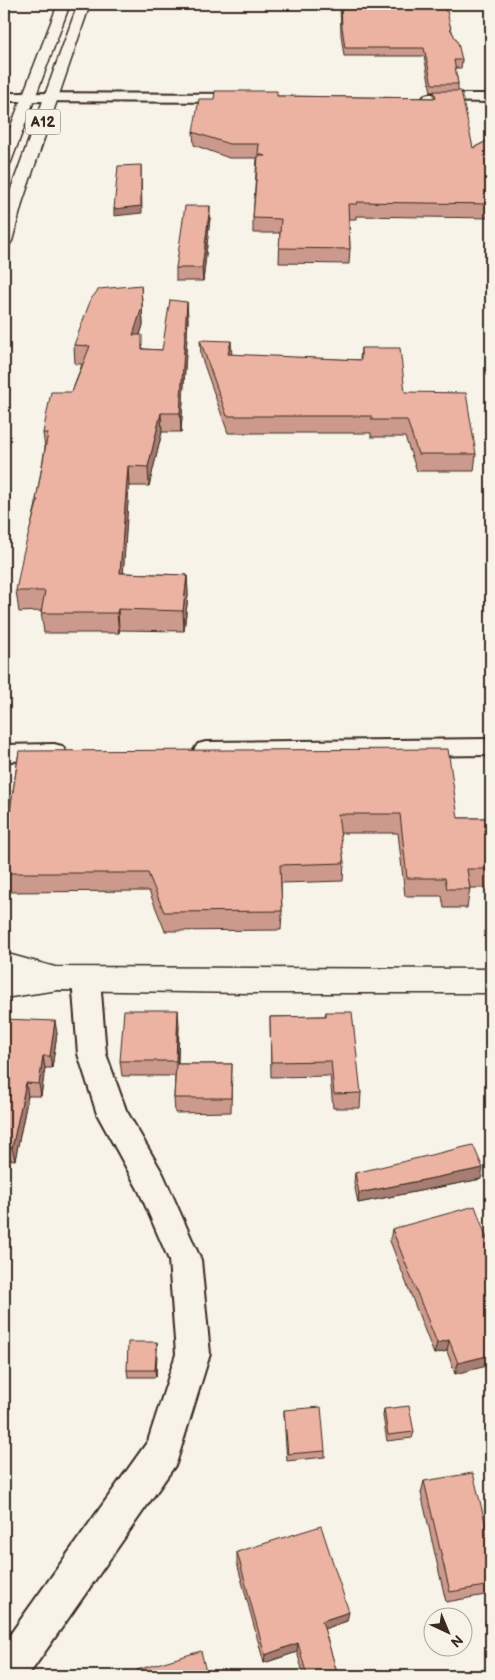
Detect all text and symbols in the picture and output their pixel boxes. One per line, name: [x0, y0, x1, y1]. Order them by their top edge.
road number: A12: [26, 110, 60, 134]
north arrow: [422, 1608, 472, 1658]
text: N: [447, 1631, 466, 1651]

